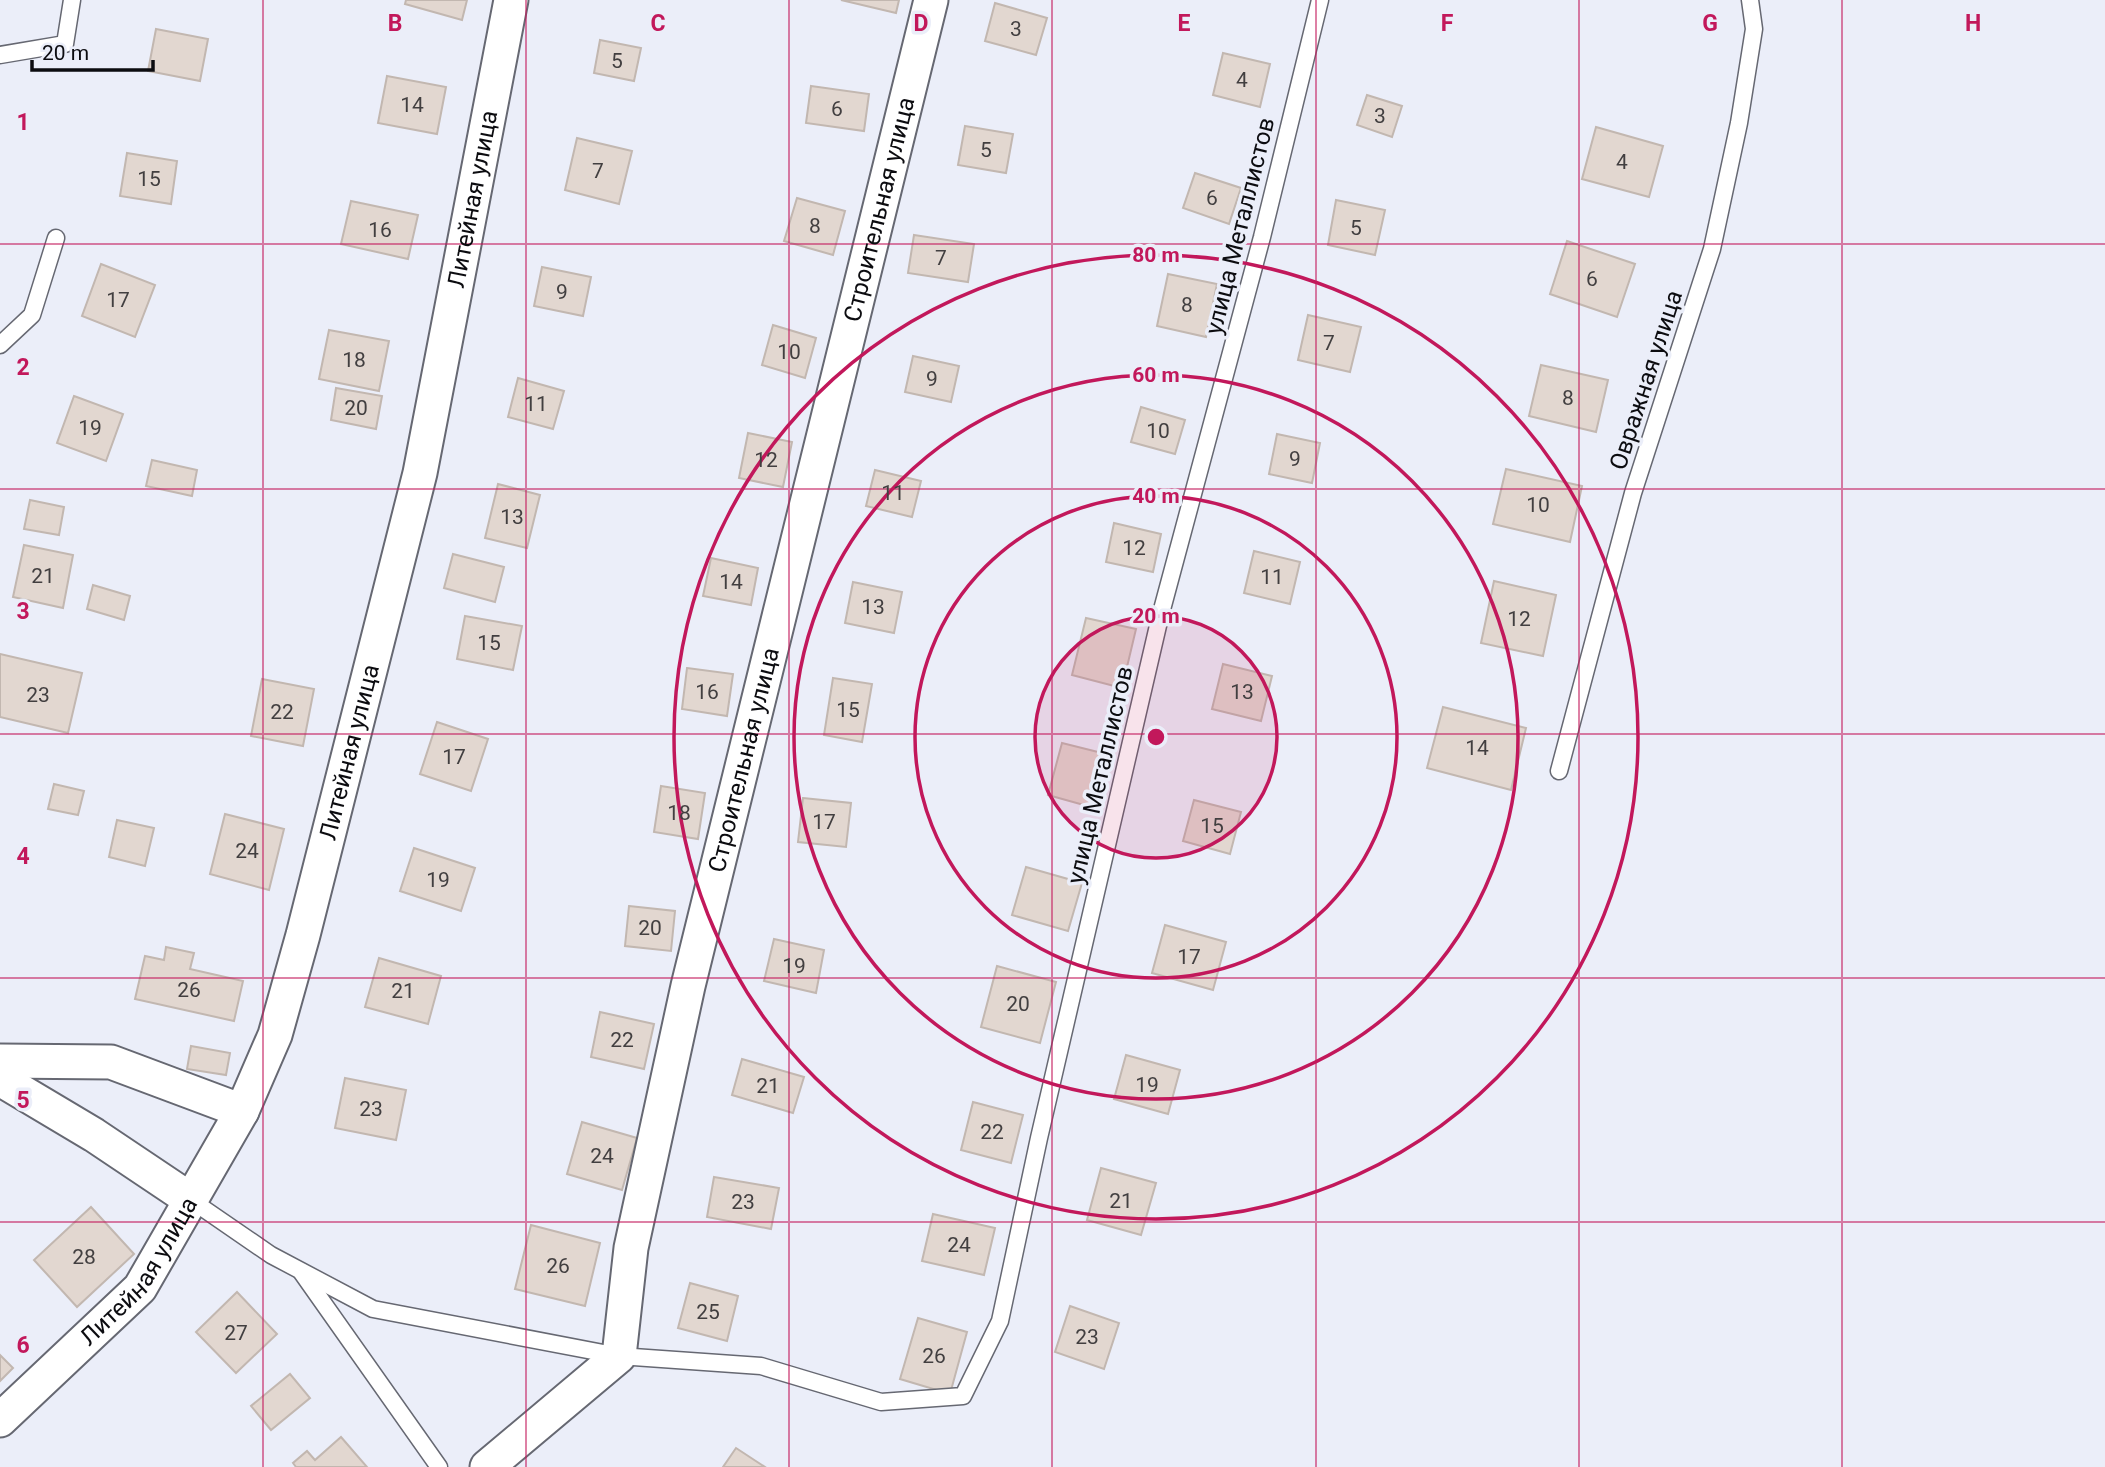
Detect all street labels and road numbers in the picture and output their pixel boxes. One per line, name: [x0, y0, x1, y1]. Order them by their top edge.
street label: Строительная улица: [838, 94, 921, 325]
street label: Литейная улица: [442, 108, 503, 290]
street label: улица Металлистов: [1200, 115, 1280, 337]
street label: Овражная улица: [1604, 287, 1688, 473]
street label: Строительная улица: [703, 645, 785, 875]
street label: Литейная улица: [314, 661, 385, 843]
street label: улица Металлистов: [1061, 663, 1139, 887]
street label: Литейная улица: [74, 1192, 203, 1351]

